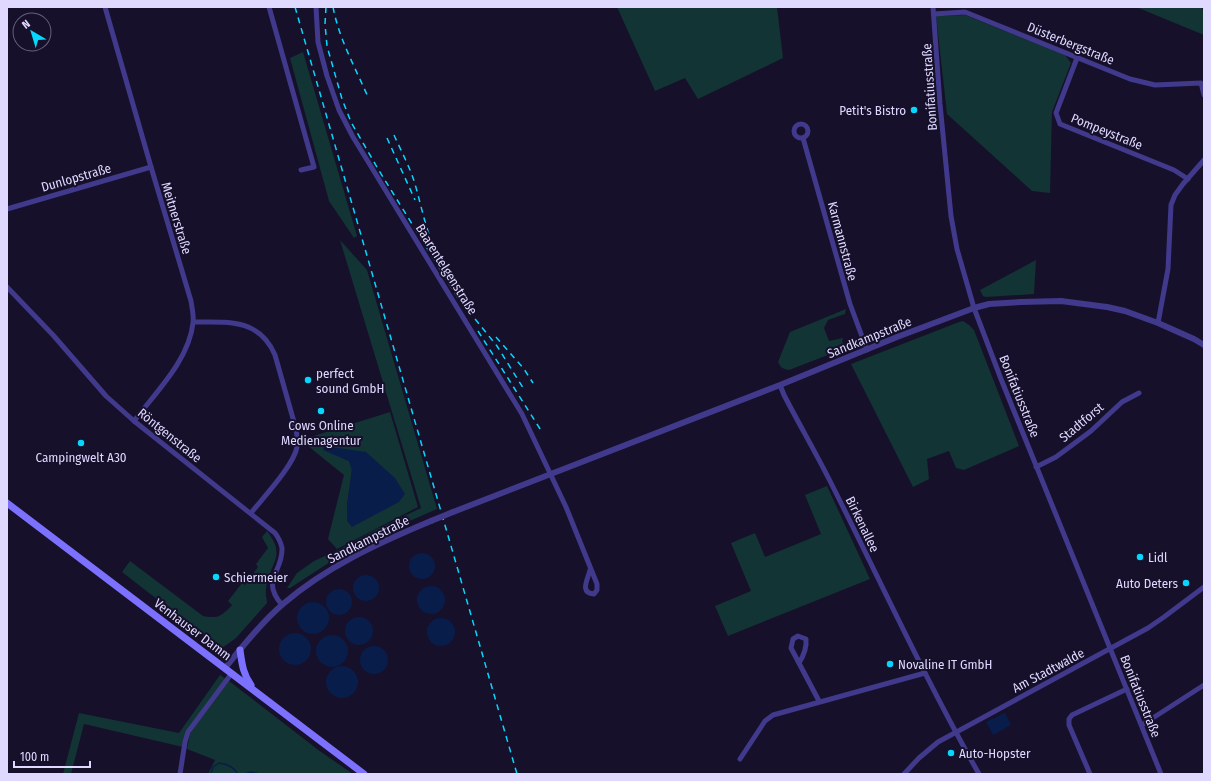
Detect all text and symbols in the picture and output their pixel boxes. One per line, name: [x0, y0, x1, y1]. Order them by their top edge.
north arrow: [12, 12, 52, 52]
text: N: [20, 17, 33, 32]
street label: Düsterbergstraße: [1025, 19, 1116, 68]
street label: Bonifatiusstraße: [919, 43, 940, 131]
place label: Petit's Bistro: [839, 103, 906, 118]
marker: Petit's Bistro: [909, 105, 919, 115]
street label: Pompeystraße: [1069, 110, 1145, 153]
street label: Dunlopstraße: [39, 160, 113, 195]
street label: Meitnerstraße: [158, 180, 195, 256]
street label: Karmannstraße: [825, 200, 860, 282]
street label: Baarentelgenstraße: [413, 221, 480, 317]
street label: Sandkampstraße: [825, 314, 913, 361]
street label: Bonifatiusstraße: [996, 353, 1043, 440]
place label: perfect sound GmbH: [316, 366, 384, 396]
marker: perfect sound GmbH: [303, 375, 313, 385]
street label: Stadtforst: [1056, 399, 1107, 445]
street label: Röntgenstraße: [135, 405, 205, 466]
marker: Cows Online Medienagentur: [316, 406, 326, 416]
place label: Cows Online Medienagentur: [281, 418, 362, 448]
marker: Campingwelt A30: [76, 438, 86, 448]
place label: Campingwelt A30: [35, 450, 127, 465]
street label: Birkenallee: [843, 494, 882, 554]
street label: Sandkampstraße: [325, 512, 411, 566]
place label: Lidl: [1148, 550, 1168, 565]
marker: Lidl: [1135, 552, 1145, 562]
place label: Schiermeier: [224, 570, 288, 585]
marker: Schiermeier: [211, 572, 221, 582]
place label: Auto Deters: [1116, 576, 1178, 591]
marker: Auto Deters: [1181, 578, 1191, 588]
street label: Venhauser Damm: [151, 595, 234, 663]
street label: Am Stadtwalde: [1010, 645, 1087, 696]
street label: Bonifatiusstraße: [1117, 653, 1164, 740]
place label: Novaline IT GmbH: [898, 657, 992, 672]
marker: Novaline IT GmbH: [885, 659, 895, 669]
scale bar: [14, 743, 90, 769]
place label: Auto-Hopster: [959, 746, 1031, 761]
marker: Auto-Hopster: [946, 748, 956, 758]
text: 100 m: [20, 750, 49, 764]

